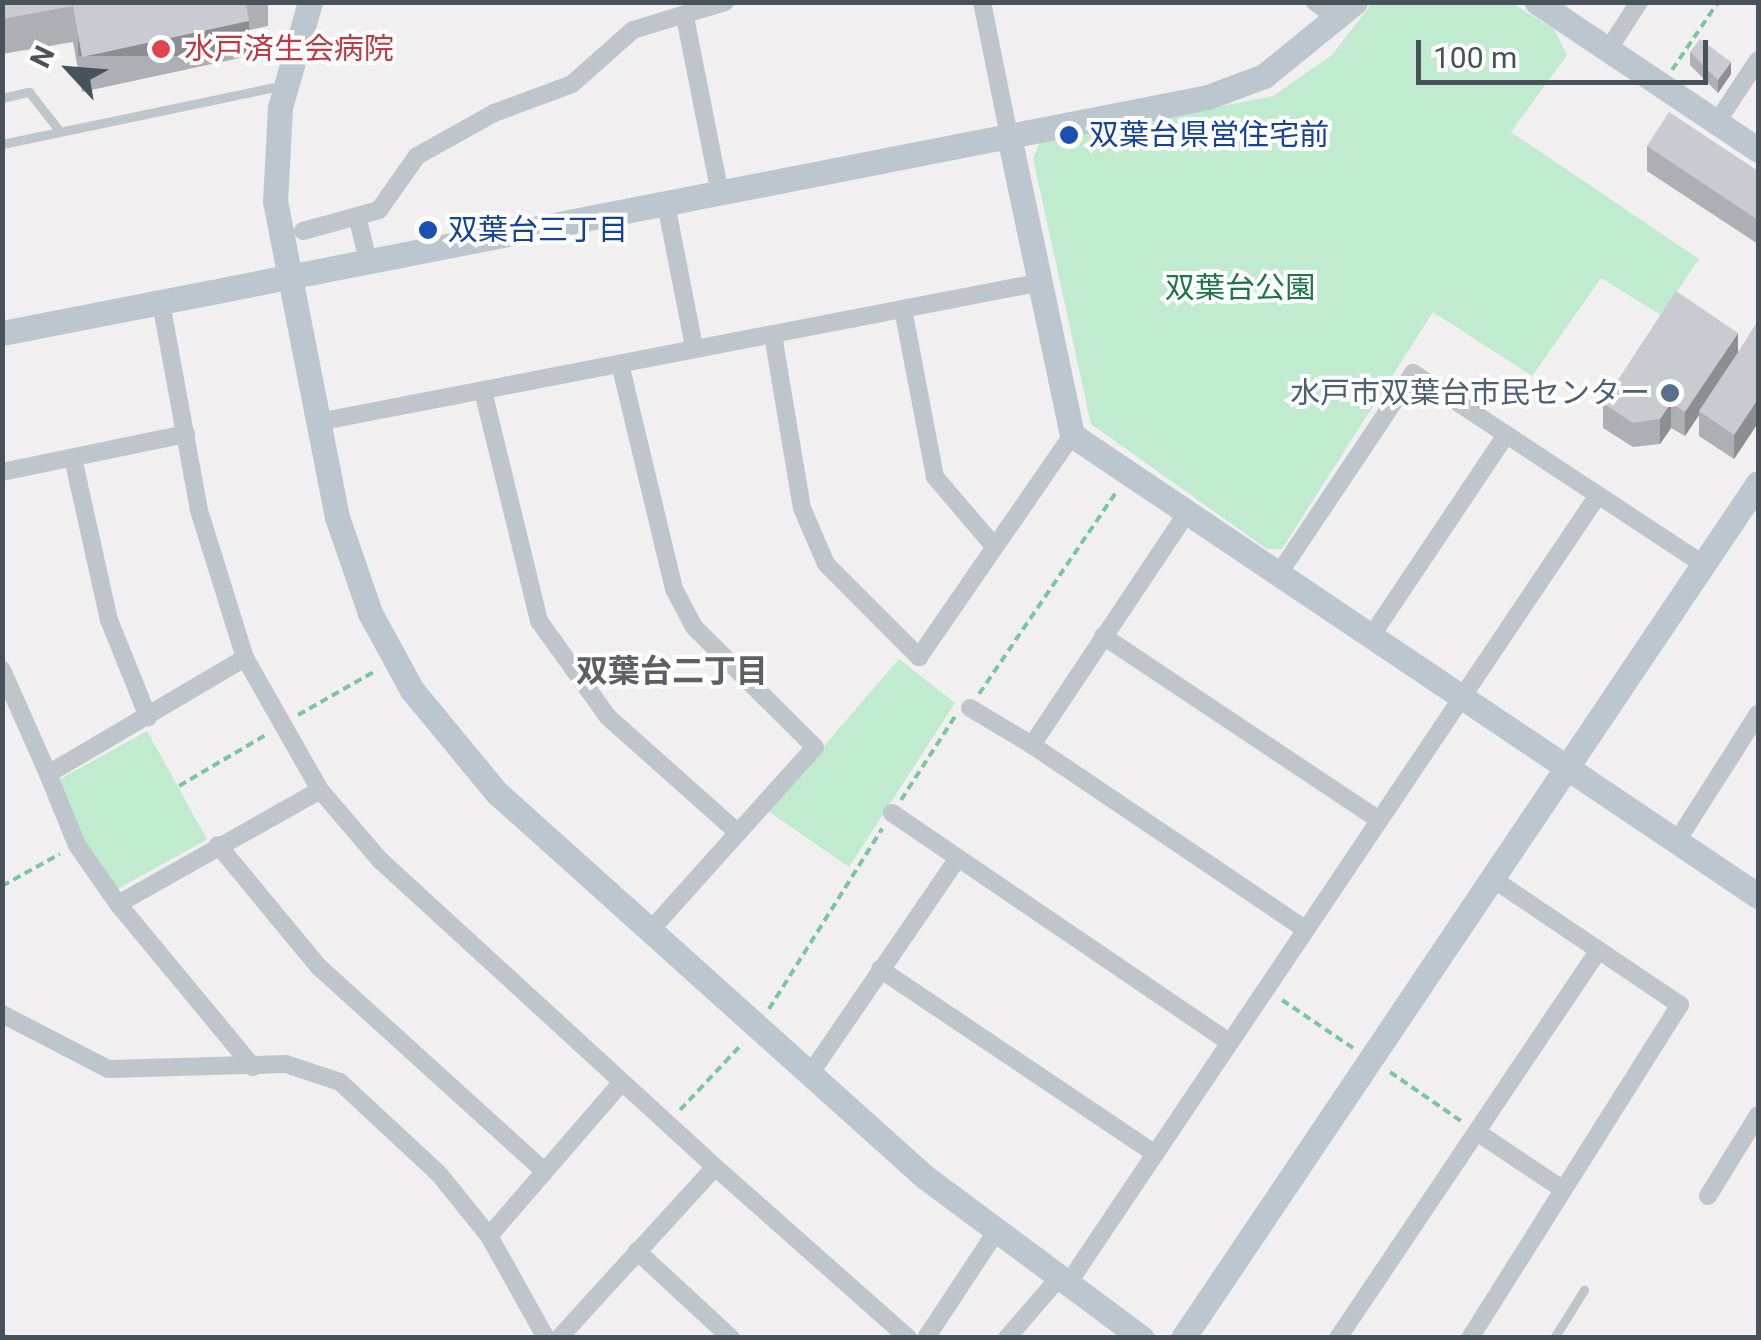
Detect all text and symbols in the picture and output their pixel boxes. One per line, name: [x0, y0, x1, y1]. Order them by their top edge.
north arrow: [20, 20, 120, 120]
scale bar: [1421, 20, 1714, 82]
place label: 水戸済生会病院: [184, 31, 394, 67]
marker: 水戸済生会病院: [148, 36, 174, 62]
text: 100 m: [1433, 40, 1517, 75]
text: N: [23, 41, 62, 73]
place label: 双葉台県営住宅前: [1089, 117, 1329, 153]
marker: 双葉台県営住宅前: [1058, 124, 1080, 146]
place label: 双葉台三丁目: [448, 212, 628, 248]
marker: 双葉台三丁目: [417, 219, 439, 241]
park label: 双葉台公園: [1165, 270, 1315, 306]
place label: 水戸市双葉台市民センター: [1290, 375, 1650, 411]
marker: 水戸市双葉台市民センター: [1659, 382, 1681, 404]
district label: 双葉台二丁目: [576, 652, 768, 690]

